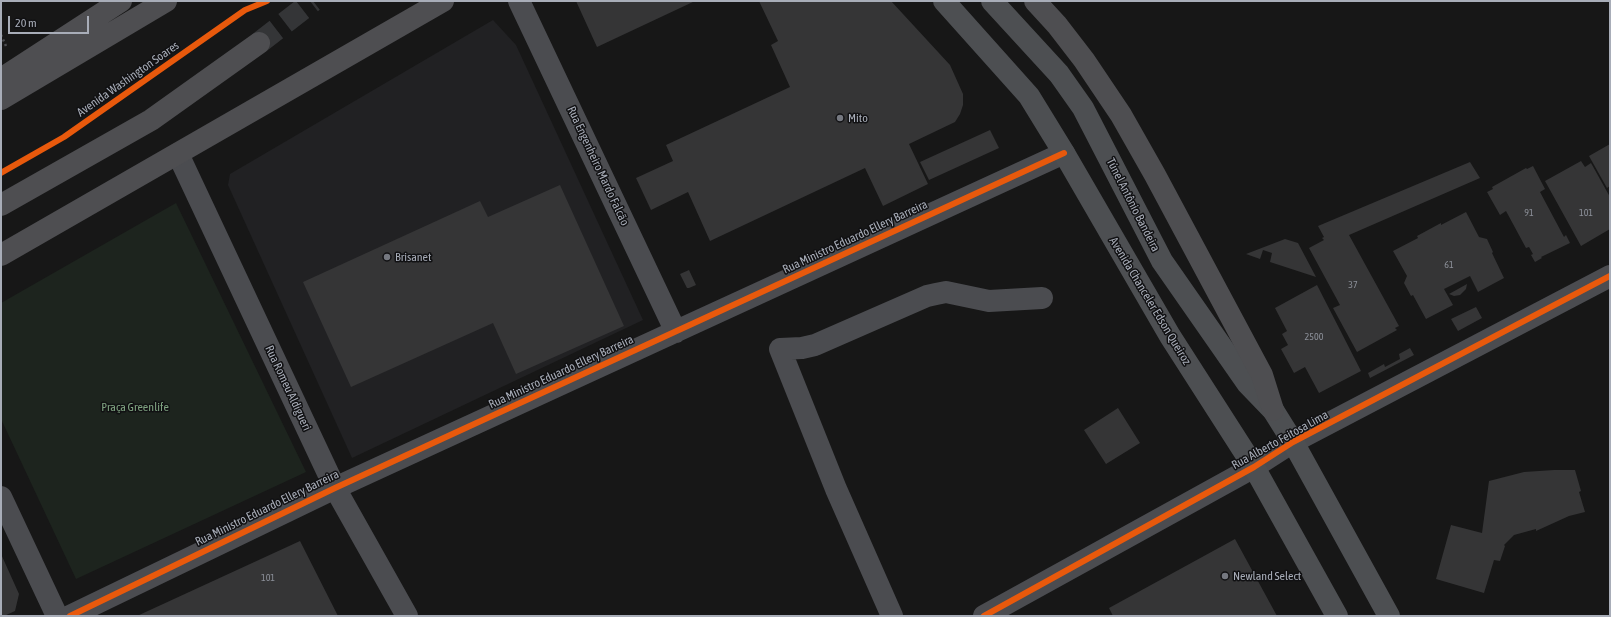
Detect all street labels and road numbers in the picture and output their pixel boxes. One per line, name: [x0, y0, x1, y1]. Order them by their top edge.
street label: Avenida Washington Soares: [74, 38, 182, 120]
street label: Rua Engenheiro Mardo Falcão: [564, 104, 632, 228]
street label: Túnel Antônio Bandeira: [1103, 156, 1163, 254]
street label: Rua Ministro Eduardo Ellery Barreira: [780, 197, 930, 277]
street label: Avenida Chanceler Edson Queiroz: [1106, 235, 1194, 367]
street label: Rua Ministro Eduardo Ellery Barreira: [486, 332, 636, 412]
street label: Rua Romeu Aldigueri: [262, 343, 314, 433]
street label: Rua Alberto Feitosa Lima: [1229, 407, 1331, 473]
street label: Rua Ministro Eduardo Ellery Barreira: [193, 467, 341, 549]

